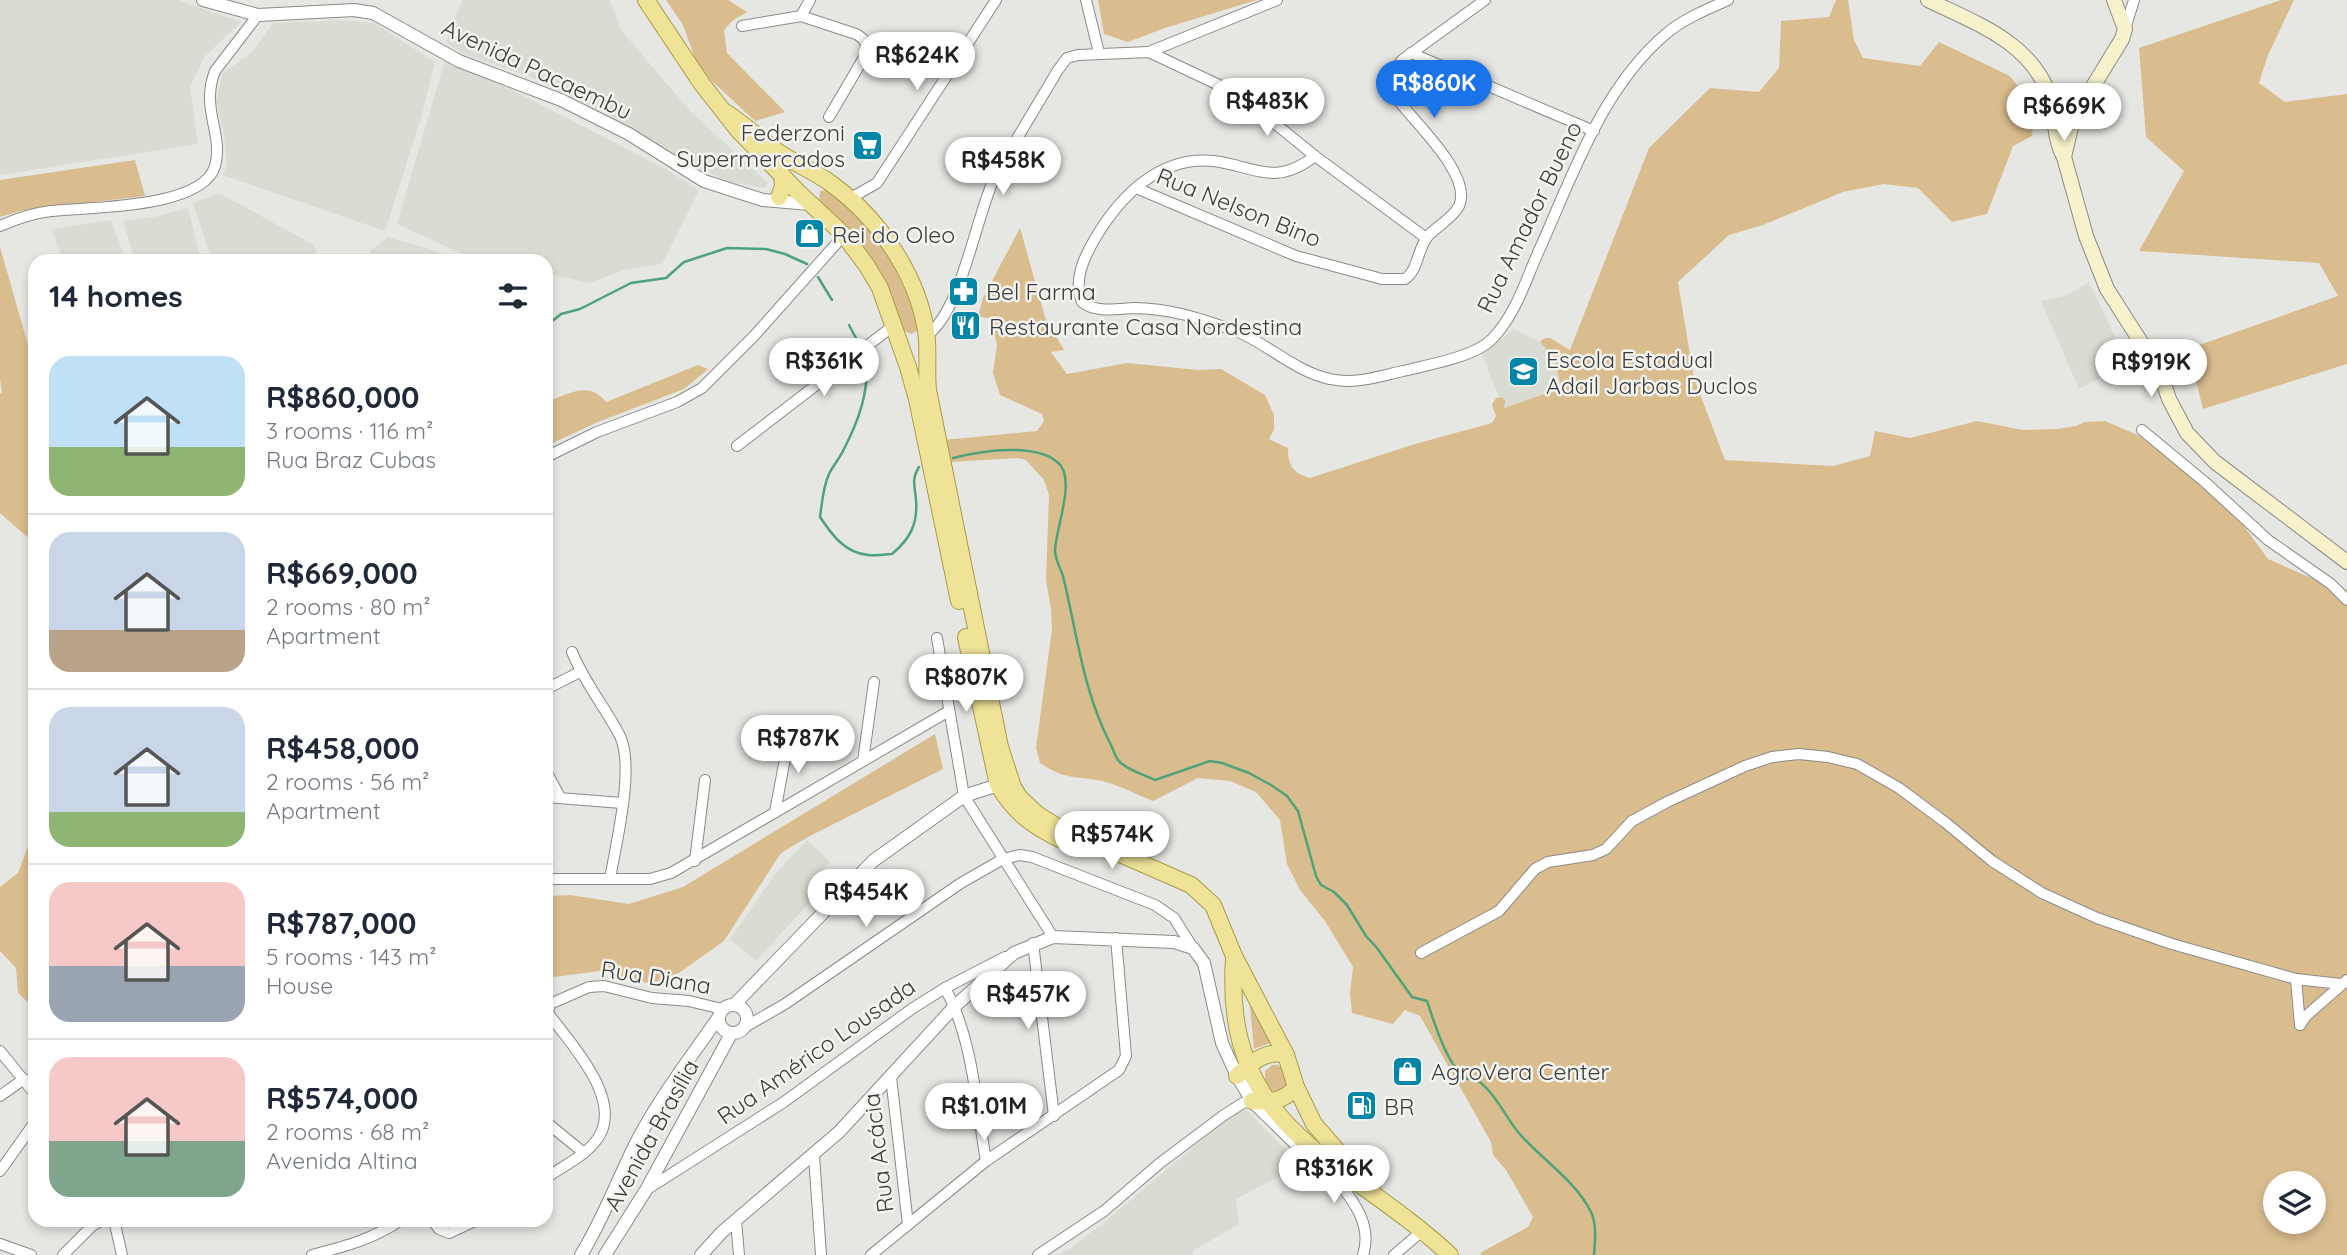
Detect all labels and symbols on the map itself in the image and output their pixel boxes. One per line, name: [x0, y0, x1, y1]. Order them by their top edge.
street label: Avenida Pacaembu: [438, 12, 636, 126]
pin: R$624K: [860, 32, 974, 92]
pin: R$860K: [1377, 60, 1491, 120]
pin: R$483K: [1210, 78, 1324, 138]
pin: R$669K: [2007, 83, 2121, 143]
street label: Rua Amador Bueno: [1470, 117, 1588, 317]
place label: Federzoni Supermercados: [676, 118, 845, 173]
supermarket icon: Federzoni Supermercados: [851, 128, 885, 162]
pin: R$458K: [946, 138, 1060, 197]
street label: Rua Nelson Bino: [1153, 161, 1325, 253]
shop icon: Rei do Oleo: [792, 217, 826, 251]
place label: Rei do Oleo: [832, 220, 955, 249]
pharmacy icon: Bel Farma: [946, 274, 980, 308]
place label: Bel Farma: [986, 277, 1096, 306]
restaurant icon: Restaurante Casa Nordestina: [949, 309, 983, 343]
place label: Restaurante Casa Nordestina: [989, 312, 1302, 341]
pin: R$361K: [767, 338, 881, 398]
pin: R$919K: [2094, 340, 2208, 399]
place label: Escola Estadual Adail Jarbas Duclos: [1546, 345, 1757, 400]
school or university icon: Escola Estadual Adail Jarbas Duclos: [1506, 355, 1540, 389]
pin: R$807K: [909, 654, 1023, 714]
pin: R$787K: [741, 716, 855, 775]
pin: R$574K: [1055, 812, 1169, 871]
pin: R$454K: [809, 870, 923, 929]
street label: Rua Diana: [599, 954, 713, 1000]
street label: Rua Américo Lousada: [711, 972, 921, 1130]
pin: R$457K: [971, 972, 1085, 1031]
street label: Avenida Brasília: [597, 1054, 705, 1216]
shop icon: AgroVera Center: [1391, 1054, 1425, 1088]
place label: AgroVera Center: [1431, 1057, 1609, 1086]
pin: R$1.01M: [919, 1084, 1049, 1143]
fuel station icon: BR: [1344, 1089, 1378, 1123]
street label: Rua Acácia: [856, 1092, 900, 1214]
place label: BR: [1384, 1092, 1414, 1121]
pin: R$316K: [1277, 1146, 1391, 1205]

